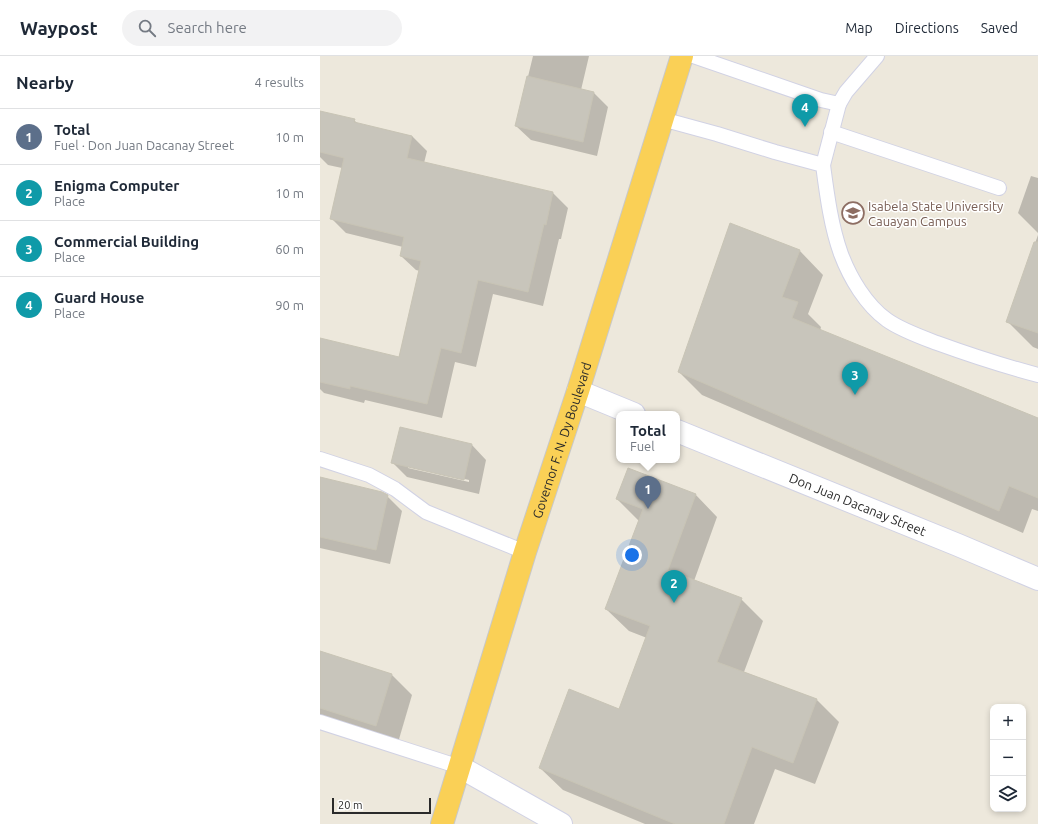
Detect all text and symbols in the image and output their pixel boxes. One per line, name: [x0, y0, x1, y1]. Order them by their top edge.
search box: [122, 10, 402, 46]
text: Waypost: [20, 17, 98, 39]
icon: search: [136, 17, 158, 39]
text: Search here: [168, 19, 247, 36]
text: Map: [845, 20, 873, 36]
text: Directions: [895, 20, 959, 36]
text: Saved: [981, 20, 1018, 36]
text: Nearby: [16, 73, 74, 92]
text: 4 results: [254, 75, 304, 89]
pin: 4: [792, 94, 818, 127]
text: Total: [54, 121, 90, 138]
text: 1: [25, 130, 33, 144]
text: 10 m: [275, 130, 304, 144]
text: Fuel · Don Juan Dacanay Street: [54, 138, 234, 152]
text: Enigma Computer: [54, 177, 180, 194]
text: 2: [25, 186, 33, 200]
text: 10 m: [275, 186, 304, 200]
text: Place: [54, 194, 85, 208]
place label: Isabela State University Cauayan Campus: [868, 199, 1003, 228]
school or university icon: Isabela State University Cauayan Campus: [840, 200, 866, 226]
text: Commercial Building: [54, 233, 199, 250]
text: 3: [25, 242, 33, 256]
text: 60 m: [275, 242, 304, 256]
text: Place: [54, 250, 85, 264]
text: Guard House: [54, 289, 144, 306]
text: 4: [25, 298, 33, 312]
text: 90 m: [275, 298, 304, 312]
text: Place: [54, 306, 85, 320]
street label: Governor F. N. Dy Boulevard: [530, 360, 594, 520]
pin: 3: [842, 362, 868, 395]
popup: [616, 411, 680, 463]
text: Total: [630, 422, 666, 439]
text: Fuel: [630, 439, 655, 453]
street label: Don Juan Dacanay Street: [787, 470, 928, 538]
pin: 1: [635, 476, 661, 509]
your location: [622, 545, 642, 565]
pin: 2: [661, 570, 687, 603]
map controls: [990, 704, 1026, 812]
button: +: [990, 704, 1026, 740]
button: −: [990, 740, 1026, 776]
button: layers: [990, 776, 1026, 812]
scale bar: [332, 796, 431, 815]
text: 20 m: [338, 799, 362, 811]

